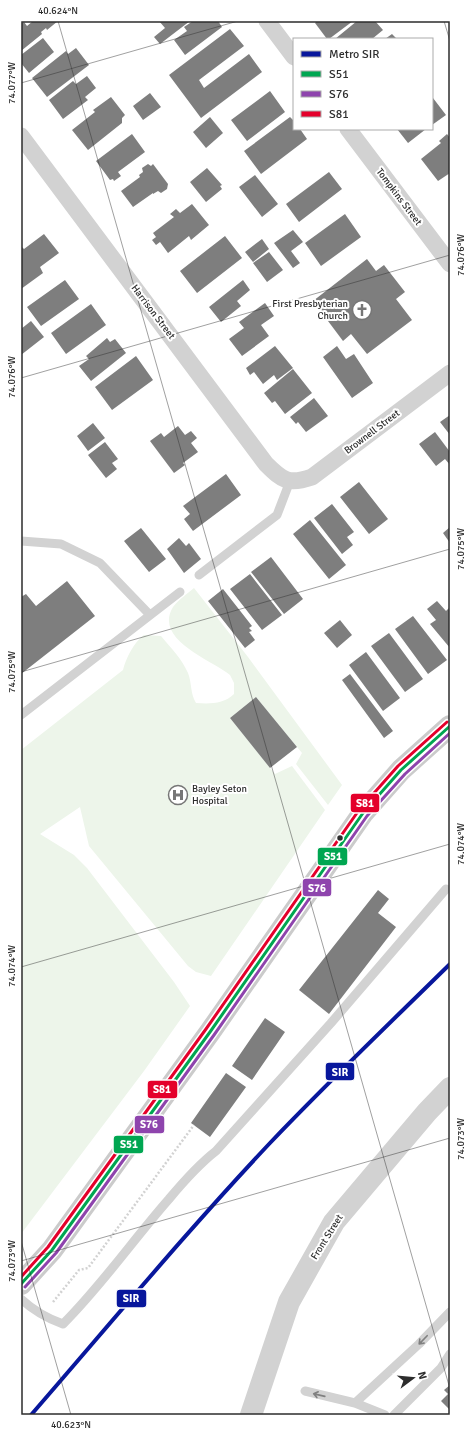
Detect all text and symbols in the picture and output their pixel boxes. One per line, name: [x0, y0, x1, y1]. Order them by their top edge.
text: 40.624°N: [38, 5, 78, 17]
legend: [293, 38, 433, 130]
text: Metro SIR: [329, 47, 379, 62]
text: 74.077°W: [6, 62, 18, 104]
text: S51: [329, 67, 349, 82]
text: S76: [329, 87, 349, 102]
text: S81: [329, 107, 349, 122]
street label: Tompkins Street: [374, 166, 425, 228]
text: 74.076°W: [455, 234, 467, 276]
street label: Harrison Street: [129, 282, 178, 342]
place label: First Presbyterian Church: [272, 298, 348, 322]
church icon: First Presbyterian Church: [351, 299, 373, 321]
text: 74.076°W: [6, 356, 18, 398]
street label: Brownell Street: [342, 407, 402, 457]
text: 74.075°W: [455, 528, 467, 570]
text: 74.075°W: [6, 651, 18, 693]
place label: Bayley Seton Hospital: [192, 783, 247, 807]
hospital icon: Bayley Seton Hospital: [167, 784, 189, 806]
line badge: S81: [350, 793, 380, 813]
text: S81: [356, 797, 374, 810]
text: 74.074°W: [455, 823, 467, 865]
unlabelled marker: [335, 833, 345, 843]
line badge: S51: [317, 847, 348, 866]
text: S51: [324, 850, 342, 863]
line badge: S76: [302, 878, 332, 897]
text: S76: [308, 882, 326, 895]
text: 74.074°W: [6, 945, 18, 987]
line badge: SIR: [325, 1062, 355, 1081]
text: SIR: [332, 1066, 348, 1079]
line badge: S81: [147, 1080, 178, 1099]
text: S81: [153, 1083, 171, 1096]
line badge: S76: [134, 1115, 165, 1134]
text: S76: [140, 1118, 158, 1131]
text: 74.073°W: [455, 1118, 467, 1160]
line badge: S51: [113, 1135, 144, 1154]
text: S51: [120, 1138, 138, 1151]
street label: Front Street: [308, 1212, 346, 1262]
text: 74.073°W: [6, 1240, 18, 1282]
line badge: SIR: [116, 1289, 147, 1308]
text: SIR: [123, 1292, 139, 1305]
one-way arrow: [418, 1335, 428, 1345]
north arrow: [393, 1358, 433, 1398]
text: N: [415, 1370, 429, 1381]
one-way arrow: [313, 1390, 326, 1398]
text: 40.623°N: [51, 1419, 91, 1431]

